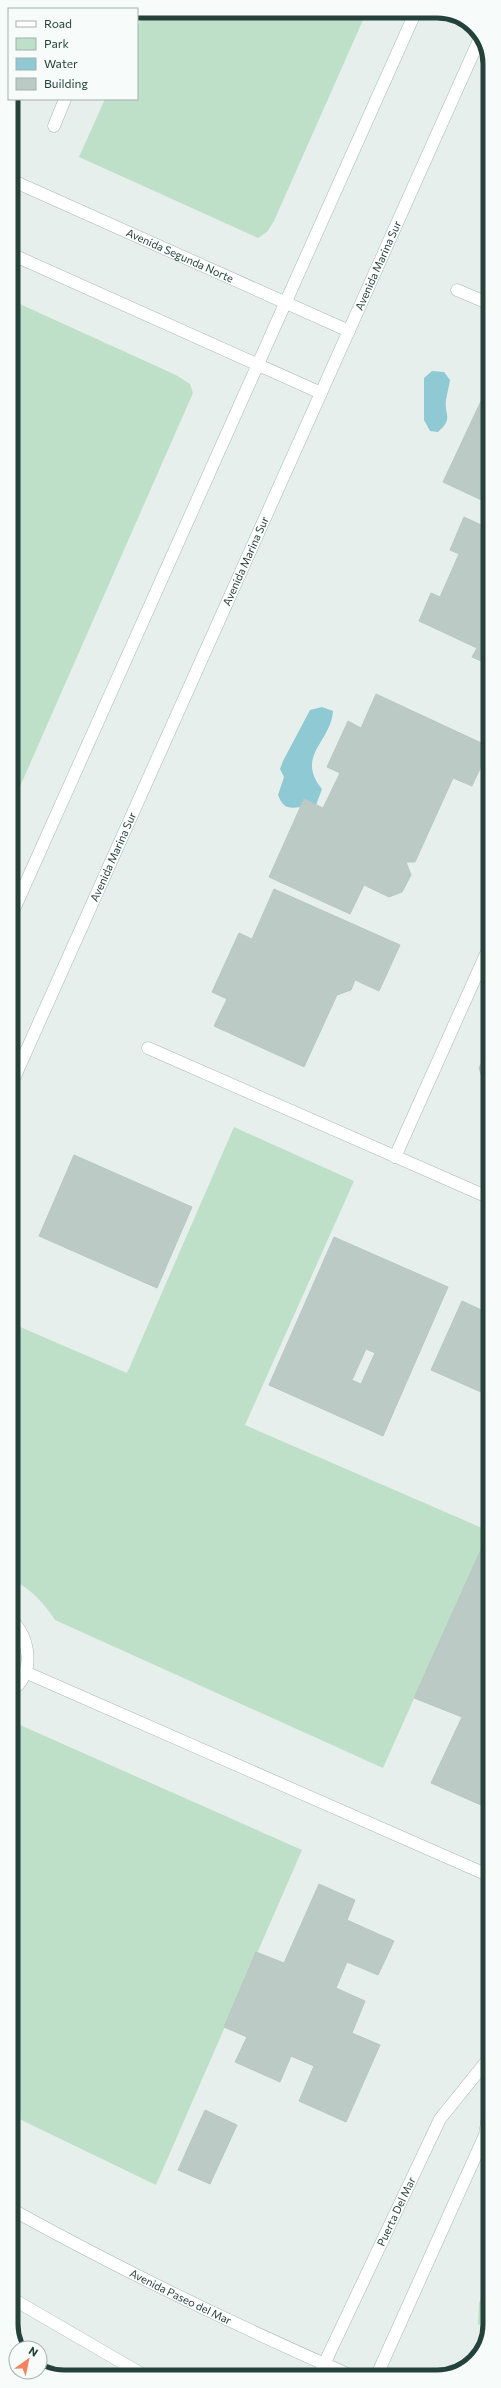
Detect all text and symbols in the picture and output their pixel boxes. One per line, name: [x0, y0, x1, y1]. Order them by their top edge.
legend: [8, 8, 138, 100]
text: Road: [44, 16, 72, 30]
text: Park: [44, 36, 70, 50]
text: Water: [44, 56, 78, 70]
text: Building: [44, 76, 88, 90]
street label: Avenida Marina Sur: [352, 218, 404, 312]
street label: Avenida Segunda Norte: [124, 225, 236, 285]
street label: Avenida Marina Sur: [220, 514, 271, 608]
street label: Avenida Marina Sur: [87, 809, 139, 903]
street label: Puerta Del Mar: [374, 2174, 418, 2248]
street label: Avenida Paseo del Mar: [128, 2266, 234, 2327]
north arrow: [8, 2340, 48, 2380]
text: N: [27, 2343, 41, 2359]

